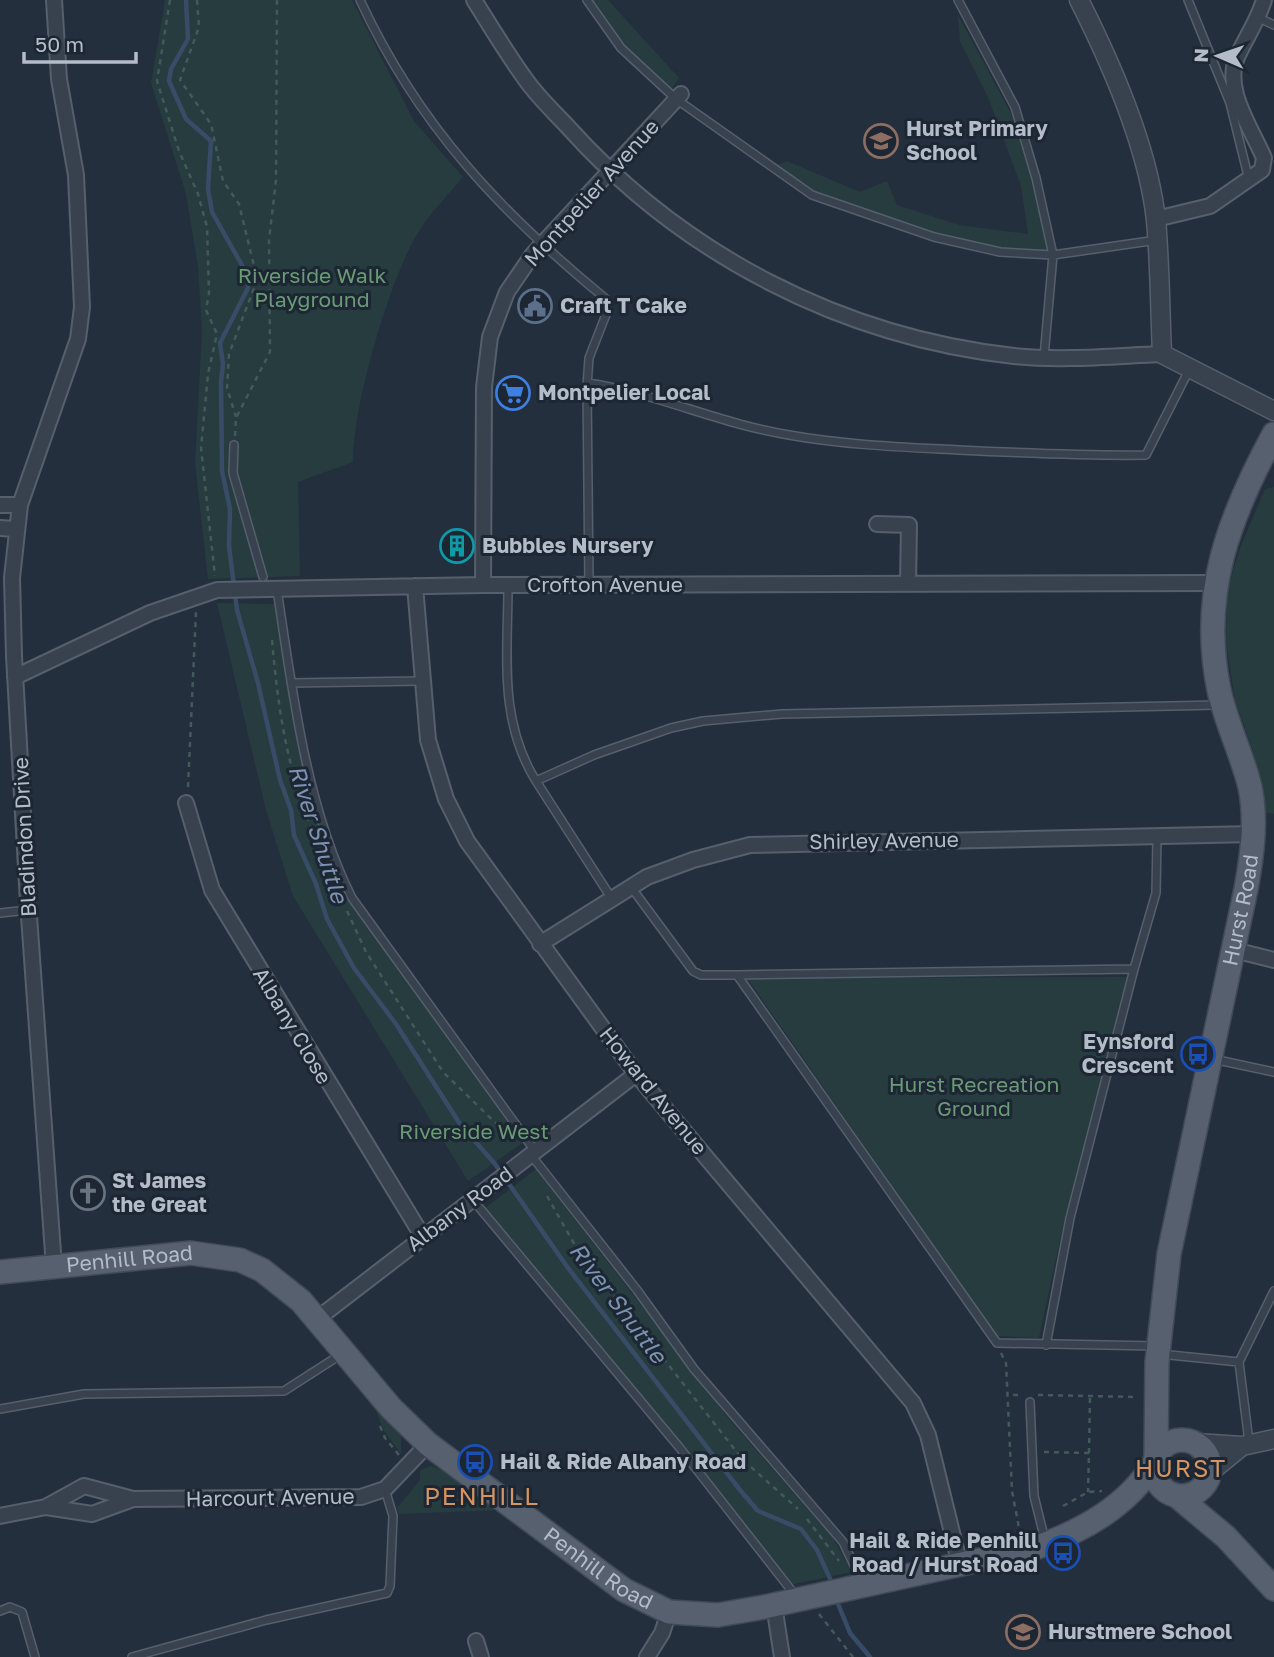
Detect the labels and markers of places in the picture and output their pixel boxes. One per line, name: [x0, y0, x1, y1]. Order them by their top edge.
place label: Hurst Primary School: [906, 115, 1048, 165]
school or university icon: Hurst Primary School: [862, 122, 900, 160]
public building icon: Craft T Cake: [516, 287, 554, 325]
place label: Craft T Cake: [560, 292, 687, 318]
supermarket icon: Montpelier Local: [494, 374, 532, 412]
place label: Montpelier Local: [538, 379, 710, 405]
building icon: Bubbles Nursery: [438, 527, 476, 565]
place label: Bubbles Nursery: [482, 532, 654, 558]
place label: Eynsford Crescent: [1081, 1028, 1174, 1078]
bus stop icon: Eynsford Crescent: [1179, 1035, 1217, 1073]
place label: St James the Great: [112, 1167, 207, 1217]
church icon: St James the Great: [69, 1174, 107, 1212]
bus stop icon: Hail & Ride Albany Road: [456, 1443, 494, 1481]
place label: Hail & Ride Albany Road: [500, 1448, 746, 1474]
place label: Hail & Ride Penhill Road / Hurst Road: [849, 1527, 1038, 1577]
bus stop icon: Hail & Ride Penhill Road / Hurst Road: [1044, 1534, 1082, 1572]
school or university icon: Hurstmere School: [1004, 1613, 1042, 1651]
place label: Hurstmere School: [1048, 1618, 1232, 1644]

